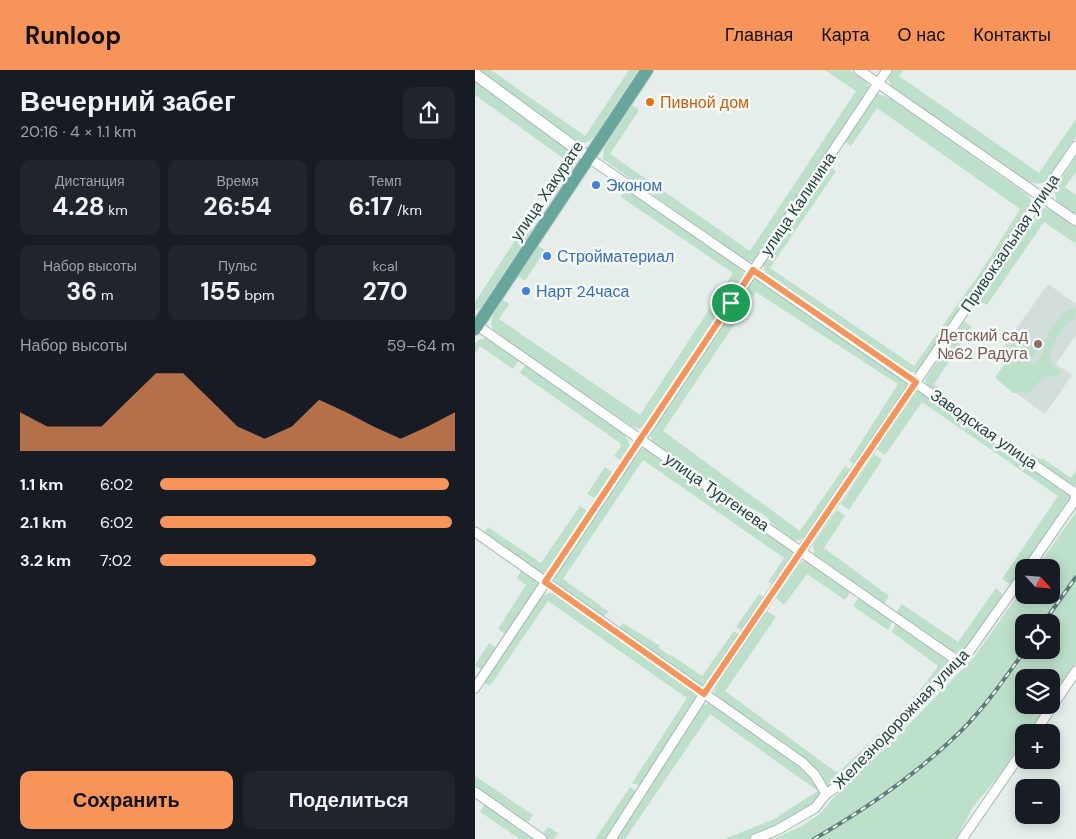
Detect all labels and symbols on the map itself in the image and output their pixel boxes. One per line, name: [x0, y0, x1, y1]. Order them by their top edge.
place label: Пивной дом: [660, 92, 749, 113]
marker: Пивной дом: [644, 96, 656, 108]
street label: улица Хакурате: [506, 137, 588, 245]
street label: улица Калинина: [756, 148, 840, 260]
street label: Привокзальная улица: [956, 170, 1064, 316]
place label: Эконом: [606, 175, 662, 196]
marker: Эконом: [590, 179, 602, 191]
place label: Стройматериал: [557, 246, 674, 267]
marker: Стройматериал: [541, 250, 553, 262]
place label: Нарт 24часа: [536, 281, 629, 302]
pin: [710, 282, 752, 324]
marker: Нарт 24часа: [520, 285, 532, 297]
place label: Детский сад №62 Радуга: [937, 325, 1029, 364]
marker: Детский сад №62 Радуга: [1032, 338, 1044, 350]
street label: Заводская улица: [926, 384, 1042, 474]
street label: улица Тургенева: [661, 448, 774, 536]
north arrow: [1015, 559, 1060, 604]
street label: Железнодорожная улица: [829, 644, 973, 793]

